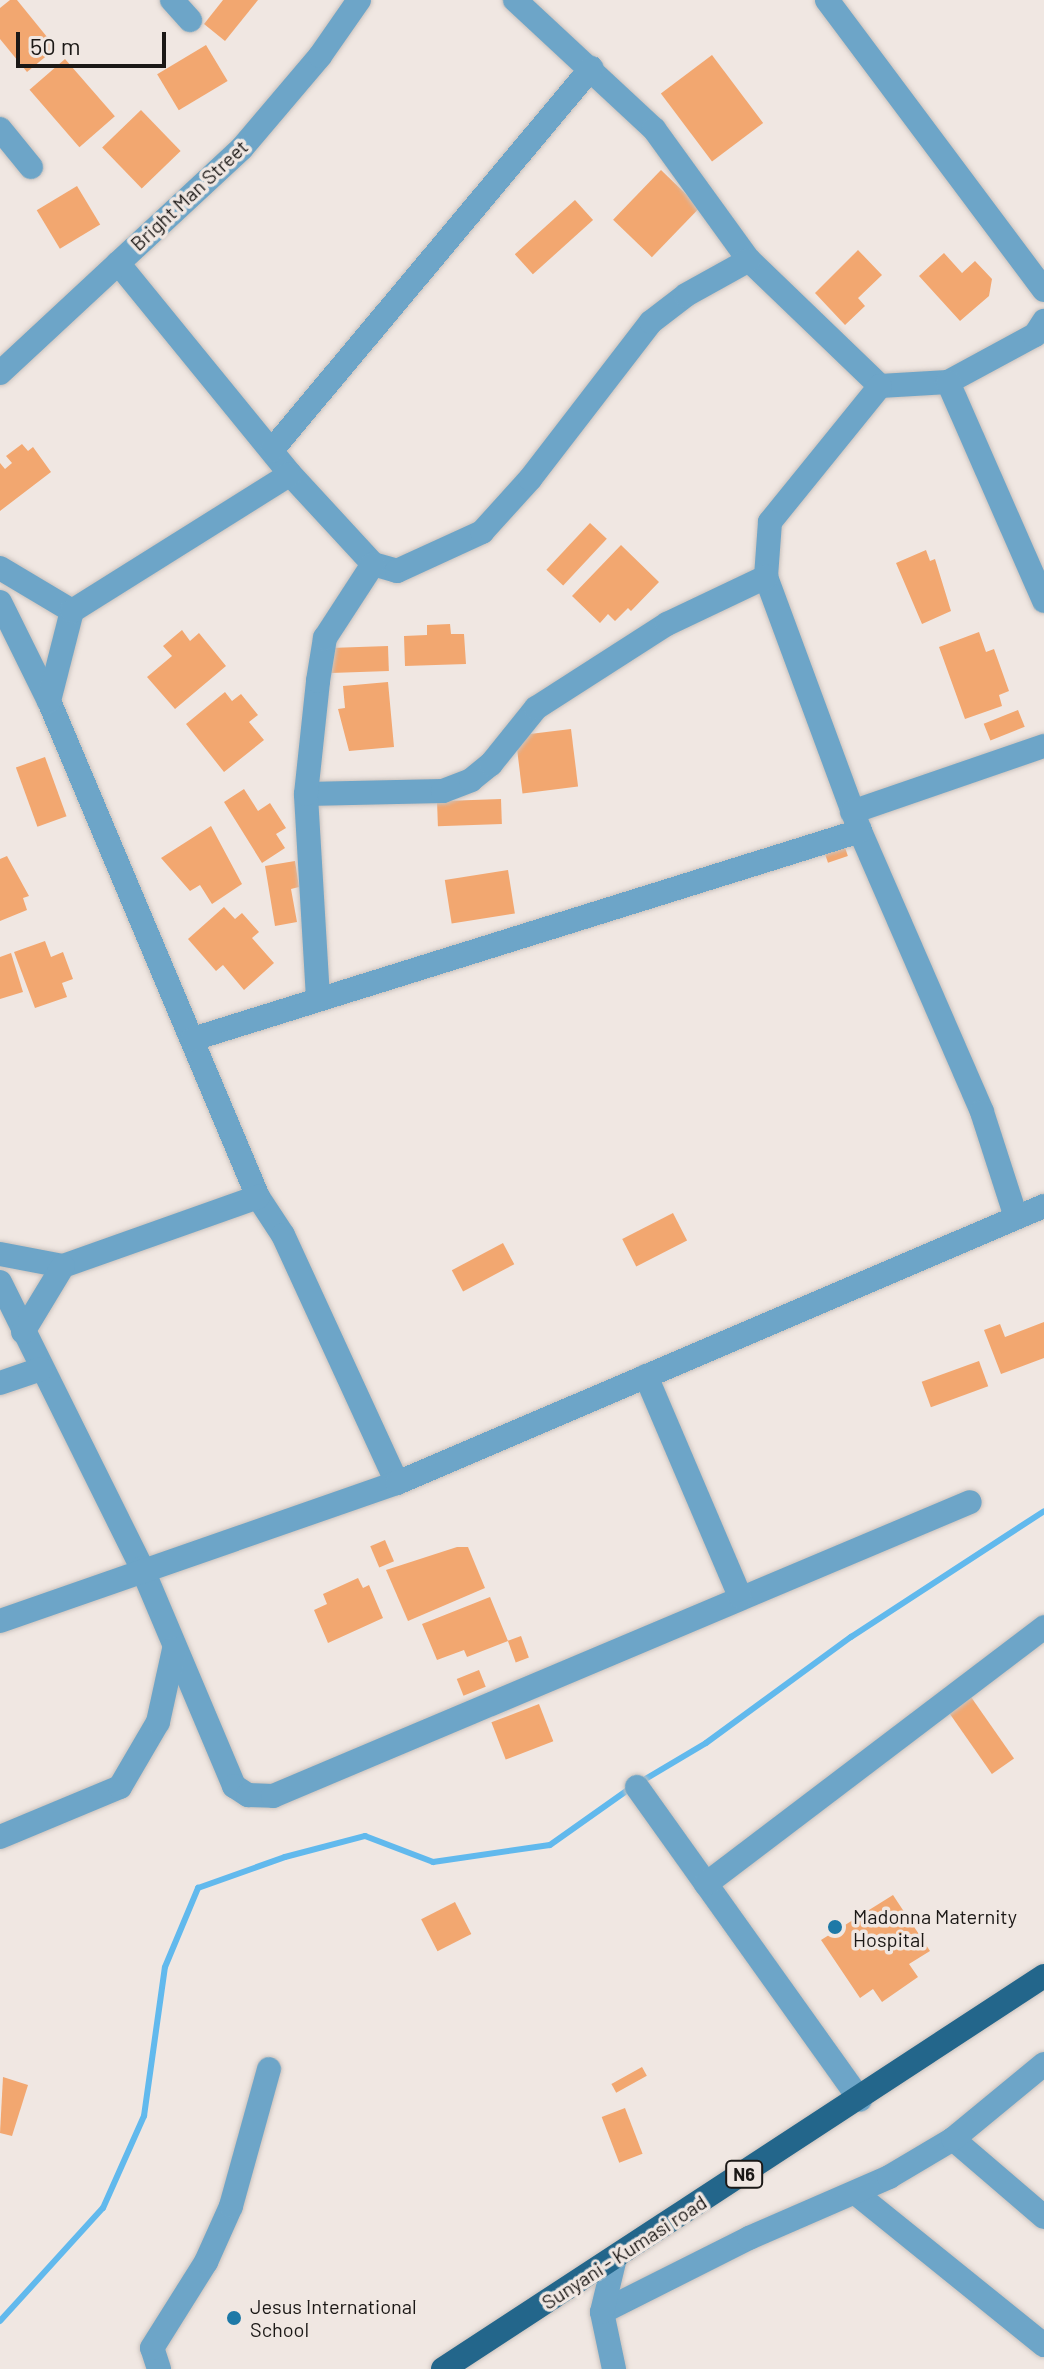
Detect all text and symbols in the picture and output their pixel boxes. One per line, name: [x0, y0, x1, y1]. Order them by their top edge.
scale bar: [20, 16, 170, 66]
text: 50 m: [30, 31, 81, 60]
street label: Bright Man Street: [125, 135, 253, 255]
place label: Madonna Maternity Hospital: [853, 1904, 1017, 1951]
marker: Madonna Maternity Hospital: [824, 1916, 846, 1938]
road number: N6: [724, 2160, 764, 2188]
street label: Sunyani - Kumasi road: [537, 2190, 711, 2314]
place label: Jesus International School: [250, 2294, 417, 2341]
marker: Jesus International School: [225, 2309, 243, 2327]

